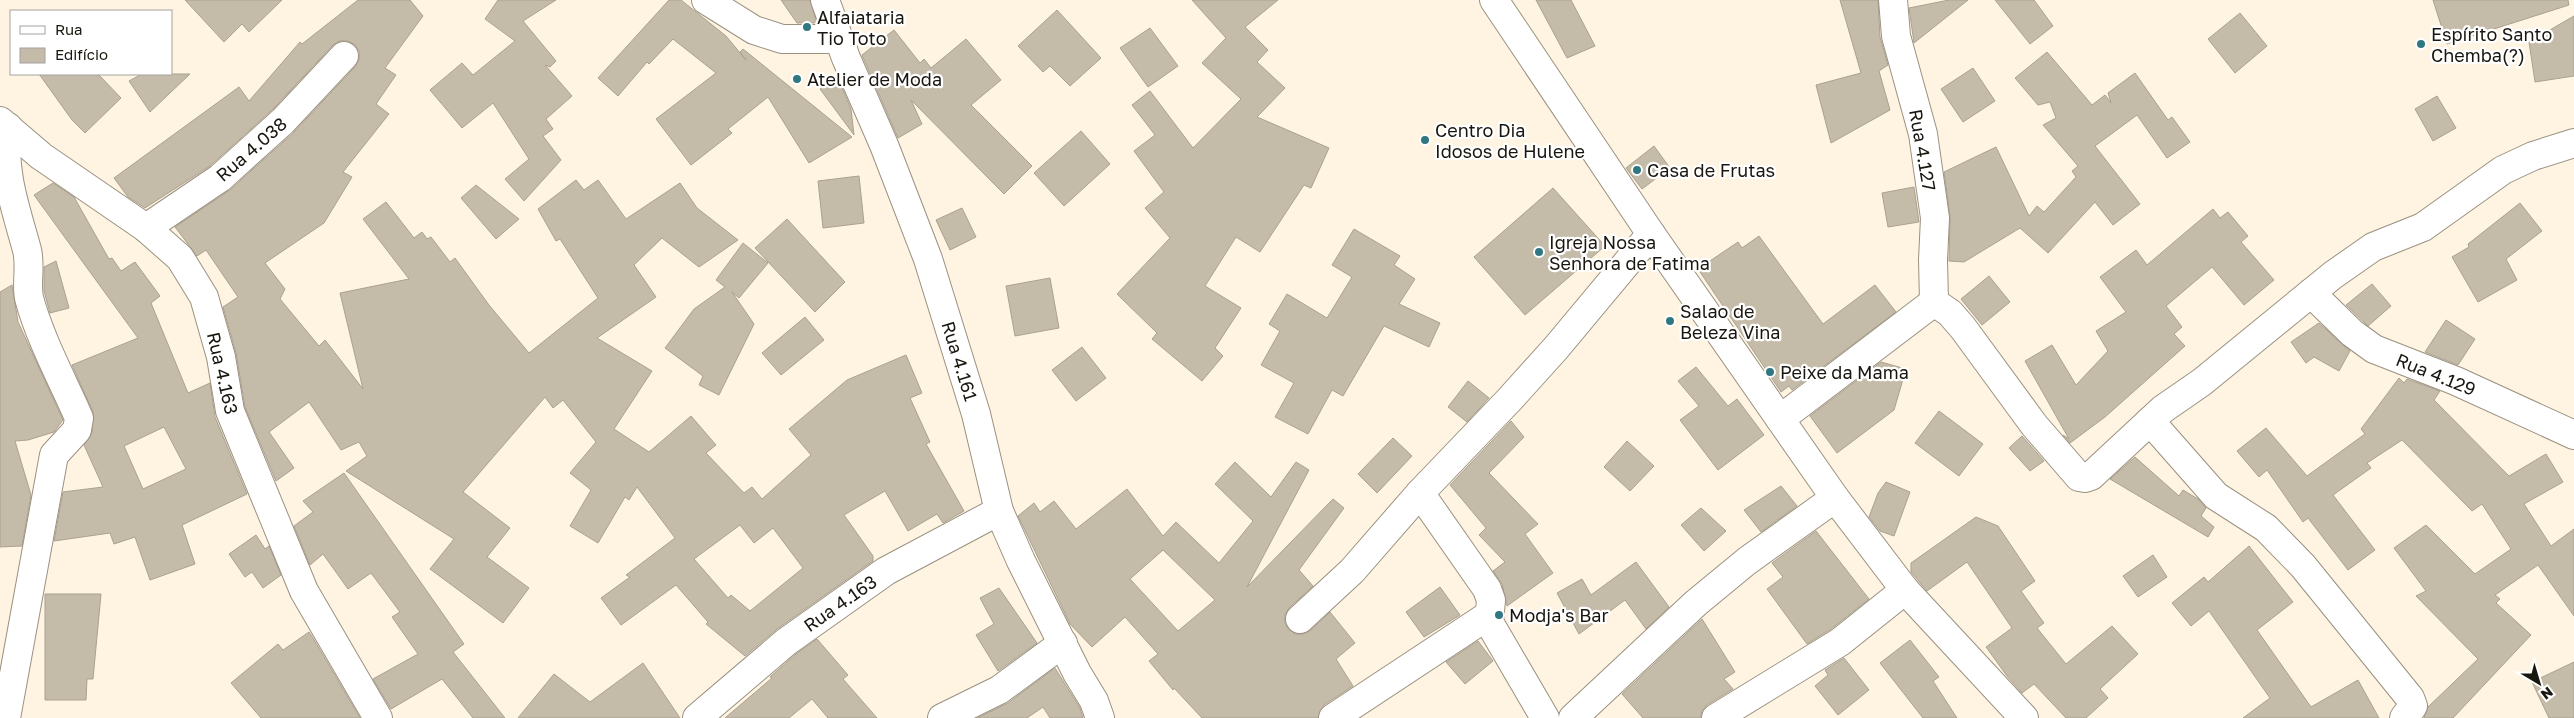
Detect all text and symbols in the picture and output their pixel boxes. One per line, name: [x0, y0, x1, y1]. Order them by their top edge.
place label: Alfaiataria Tio Toto: [817, 6, 905, 49]
legend: [10, 10, 172, 75]
text: Rua: [55, 20, 82, 38]
marker: Alfaiataria Tio Toto: [801, 21, 813, 33]
place label: Espírito Santo Chemba(?): [2431, 23, 2552, 66]
marker: Espírito Santo Chemba(?): [2415, 38, 2427, 50]
text: Edifício: [55, 45, 108, 63]
place label: Atelier de Moda: [807, 68, 942, 90]
marker: Atelier de Moda: [791, 73, 803, 85]
street label: Rua 4.127: [1905, 107, 1941, 193]
street label: Rua 4.038: [211, 112, 291, 186]
place label: Centro Dia Idosos de Hulene: [1435, 119, 1585, 162]
marker: Centro Dia Idosos de Hulene: [1419, 134, 1431, 146]
place label: Casa de Frutas: [1647, 159, 1775, 181]
marker: Casa de Frutas: [1631, 164, 1643, 176]
place label: Igreja Nossa Senhora de Fatima: [1549, 231, 1710, 274]
marker: Igreja Nossa Senhora de Fatima: [1533, 246, 1545, 258]
place label: Salao de Beleza Vina: [1680, 300, 1781, 343]
marker: Salao de Beleza Vina: [1664, 315, 1676, 327]
street label: Rua 4.161: [937, 318, 983, 404]
street label: Rua 4.163: [203, 330, 243, 416]
street label: Rua 4.129: [2393, 348, 2479, 400]
place label: Peixe da Mama: [1780, 361, 1909, 383]
marker: Peixe da Mama: [1764, 366, 1776, 378]
street label: Rua 4.163: [799, 570, 881, 636]
place label: Modja's Bar: [1509, 604, 1608, 626]
marker: Modja's Bar: [1493, 609, 1505, 621]
north arrow: [2514, 658, 2564, 708]
text: N: [2538, 684, 2557, 704]

